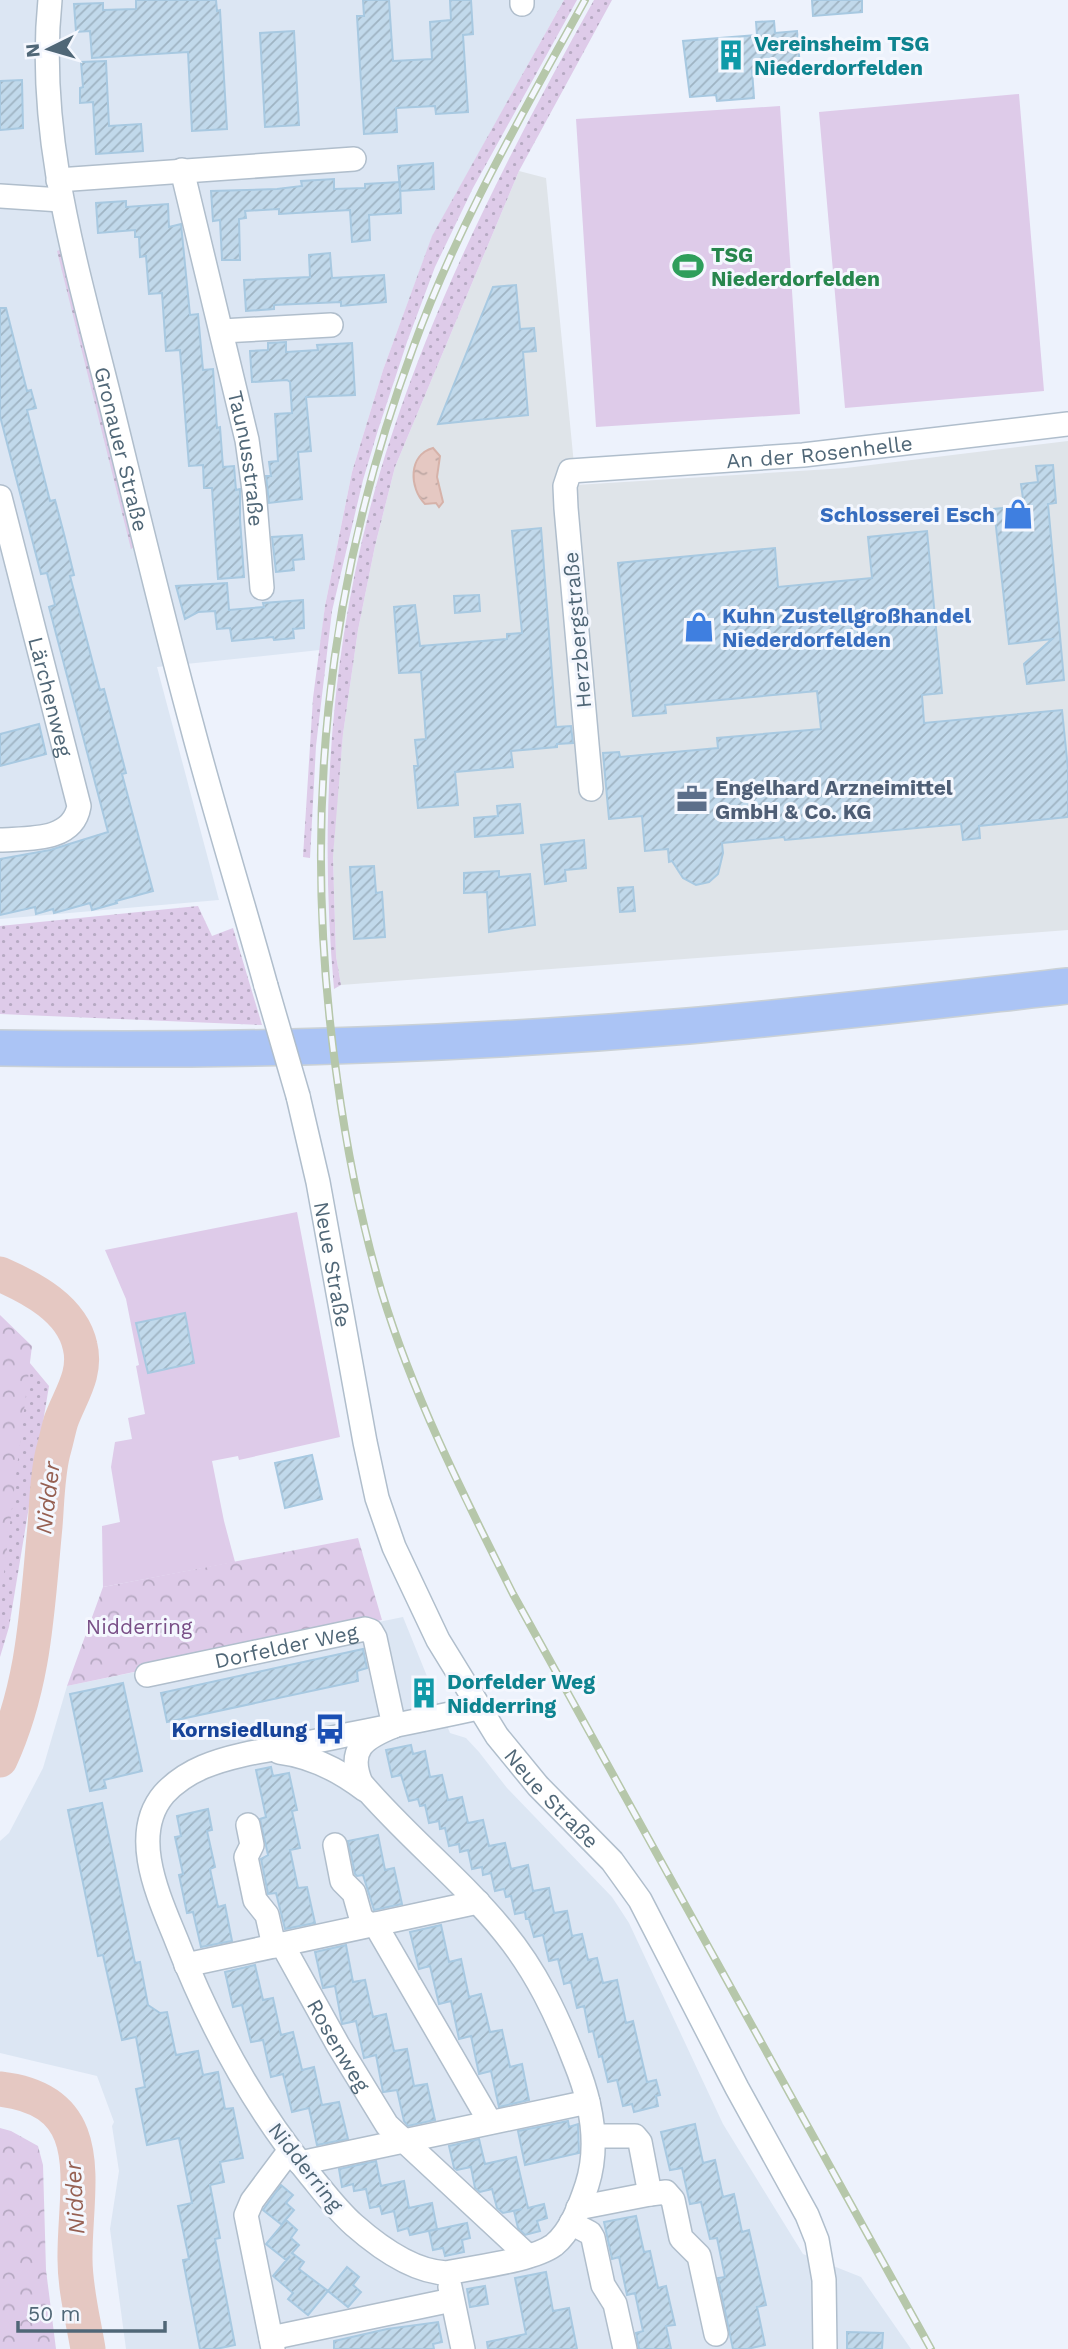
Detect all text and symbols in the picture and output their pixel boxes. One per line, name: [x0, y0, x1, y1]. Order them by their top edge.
north arrow: [14, 14, 84, 84]
place label: Vereinsheim TSG Niederdorfelden: [754, 31, 930, 80]
building icon: Vereinsheim TSG Niederdorfelden: [714, 38, 748, 72]
text: N: [20, 42, 45, 58]
place label: TSG Niederdorfelden: [711, 242, 880, 291]
sports icon: TSG Niederdorfelden: [671, 249, 705, 283]
street label: Gronauer Straße: [90, 364, 154, 534]
street label: Taunusstraße: [223, 388, 269, 528]
street label: An der Rosenhelle: [725, 430, 914, 473]
shop icon: Schlosserei Esch: [1001, 497, 1035, 531]
place label: Schlosserei Esch: [820, 502, 995, 527]
street label: Herzbergstraße: [558, 551, 596, 709]
place label: Kuhn Zustellgroßhandel Niederdorfelden: [722, 603, 971, 652]
shop icon: Kuhn Zustellgroßhandel Niederdorfelden: [682, 610, 716, 644]
street label: Lärchenweg: [24, 634, 79, 760]
place label: Engelhard Arzneimittel GmbH & Co. KG: [715, 775, 953, 824]
office icon: Engelhard Arzneimittel GmbH & Co. KG: [675, 782, 709, 816]
street label: Neue Straße: [309, 1200, 357, 1329]
water label: Nidder: [30, 1459, 66, 1536]
park label: Nidderring: [86, 1614, 193, 1639]
street label: Dorfelder Weg: [212, 1618, 361, 1673]
place label: Dorfelder Weg Nidderring: [447, 1669, 595, 1718]
building icon: Dorfelder Weg Nidderring: [407, 1676, 441, 1710]
bus stop icon: Kornsiedlung: [313, 1712, 347, 1746]
place label: Kornsiedlung: [171, 1717, 307, 1742]
street label: Neue Straße: [500, 1743, 604, 1853]
street label: Rosenweg: [302, 1994, 376, 2096]
street label: Nidderring: [263, 2117, 349, 2217]
water label: Nidder: [60, 2160, 90, 2235]
scale bar: [18, 2290, 164, 2334]
text: 50 m: [28, 2301, 80, 2326]

